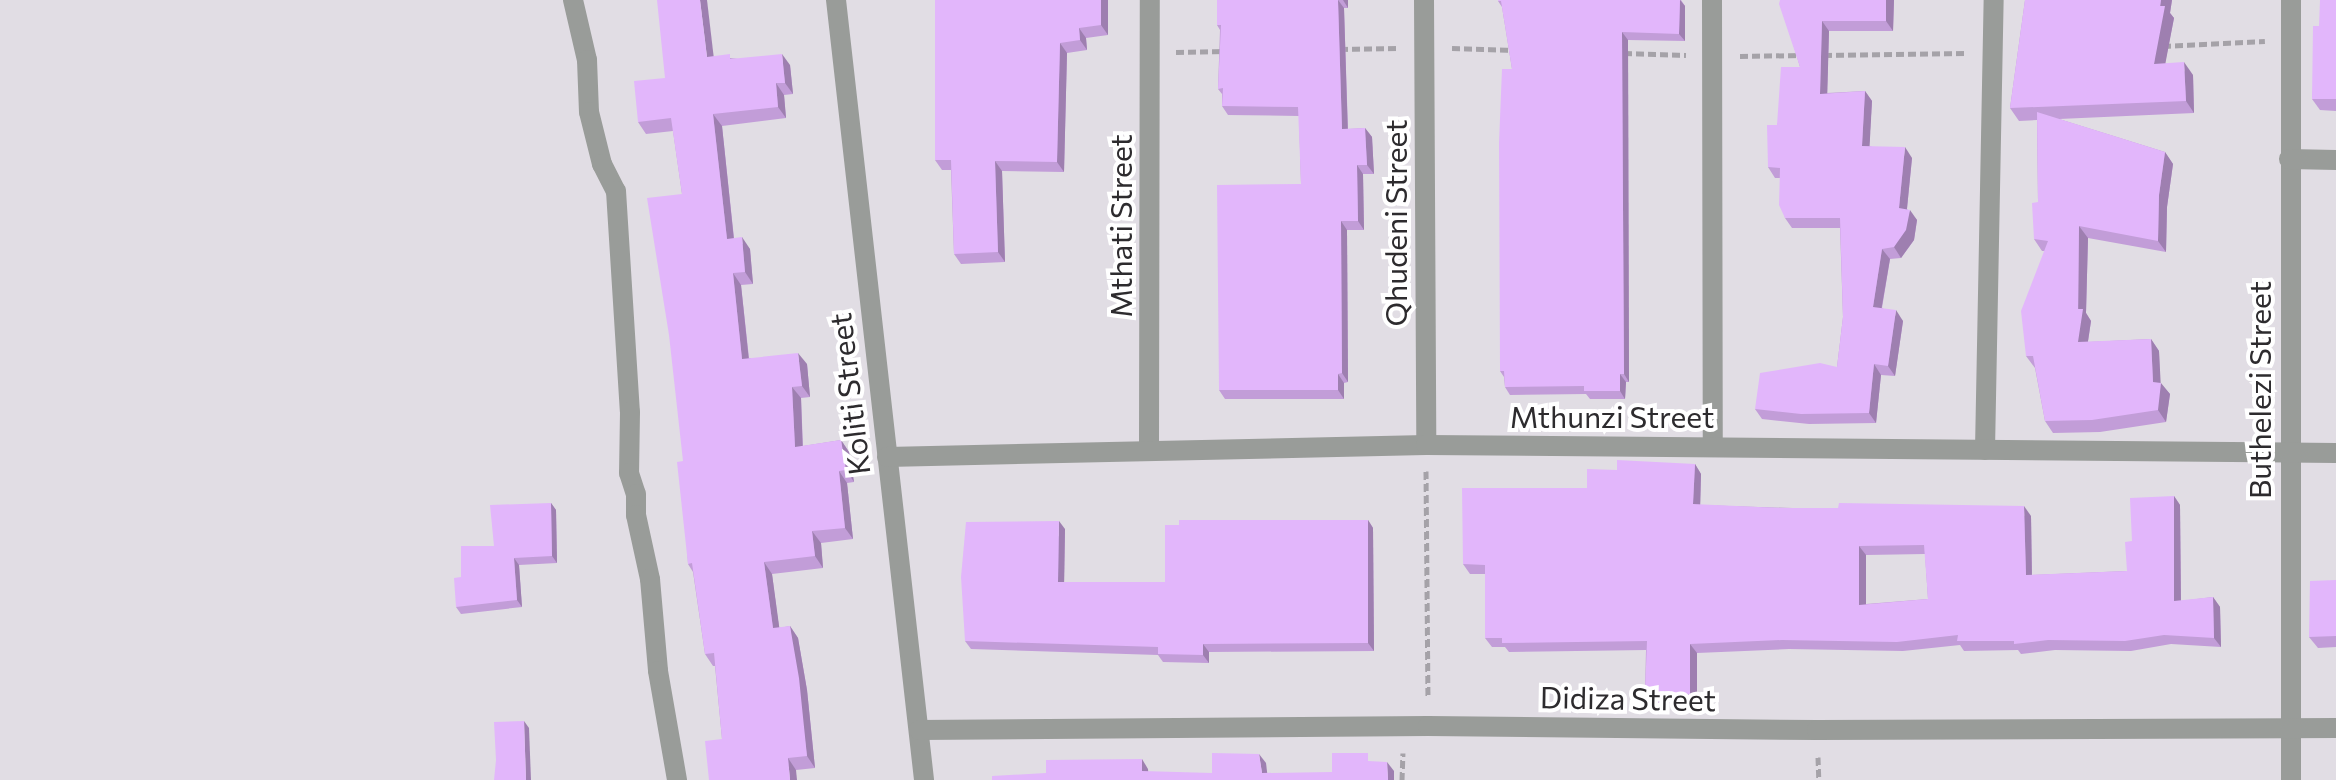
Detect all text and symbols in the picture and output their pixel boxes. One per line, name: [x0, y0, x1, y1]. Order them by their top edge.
street label: Qhudeni Street: [1377, 119, 1413, 327]
street label: Mthati Street: [1102, 134, 1138, 318]
street label: Buthelezi Street: [2241, 281, 2277, 499]
street label: Koliti Street: [821, 311, 877, 477]
street label: Mthunzi Street: [1510, 398, 1714, 434]
street label: Didiza Street: [1540, 678, 1716, 718]

